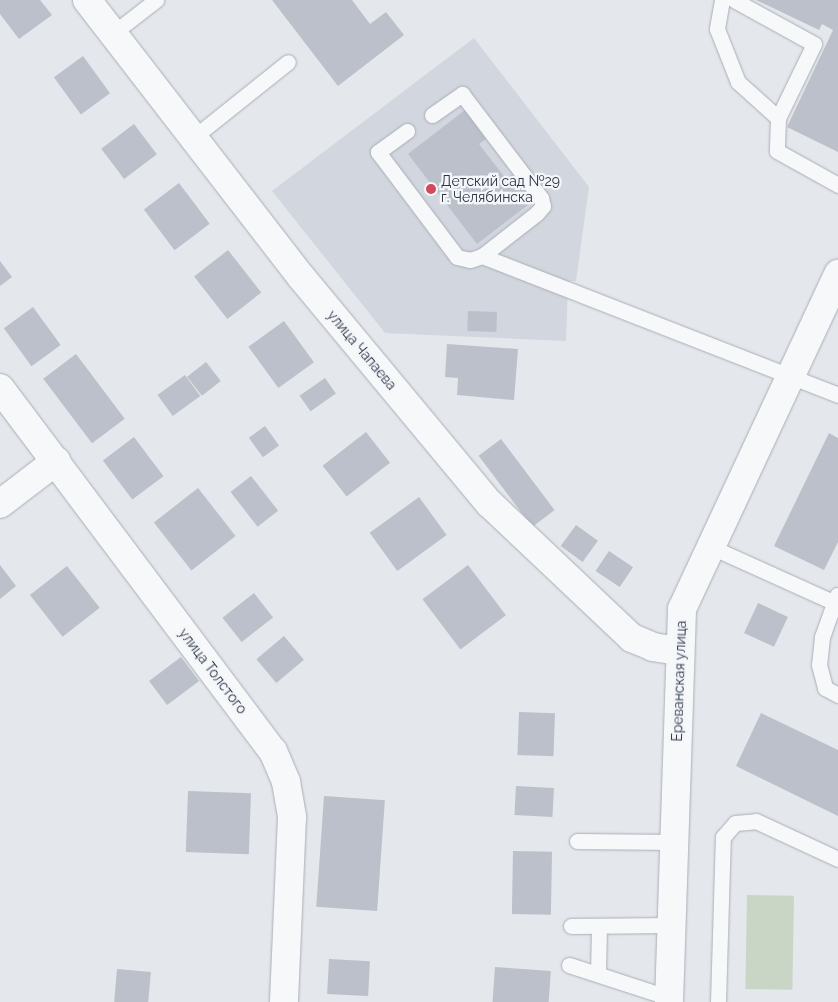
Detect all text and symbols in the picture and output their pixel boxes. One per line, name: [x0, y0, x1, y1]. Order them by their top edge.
place label: Детский сад №29 г. Челябинска: [441, 173, 560, 206]
marker: Детский сад №29 г. Челябинска: [425, 183, 437, 195]
street label: улица Чапаева: [324, 307, 400, 393]
street label: Ереванская улица: [668, 620, 690, 742]
street label: улица Толстого: [175, 625, 251, 717]

